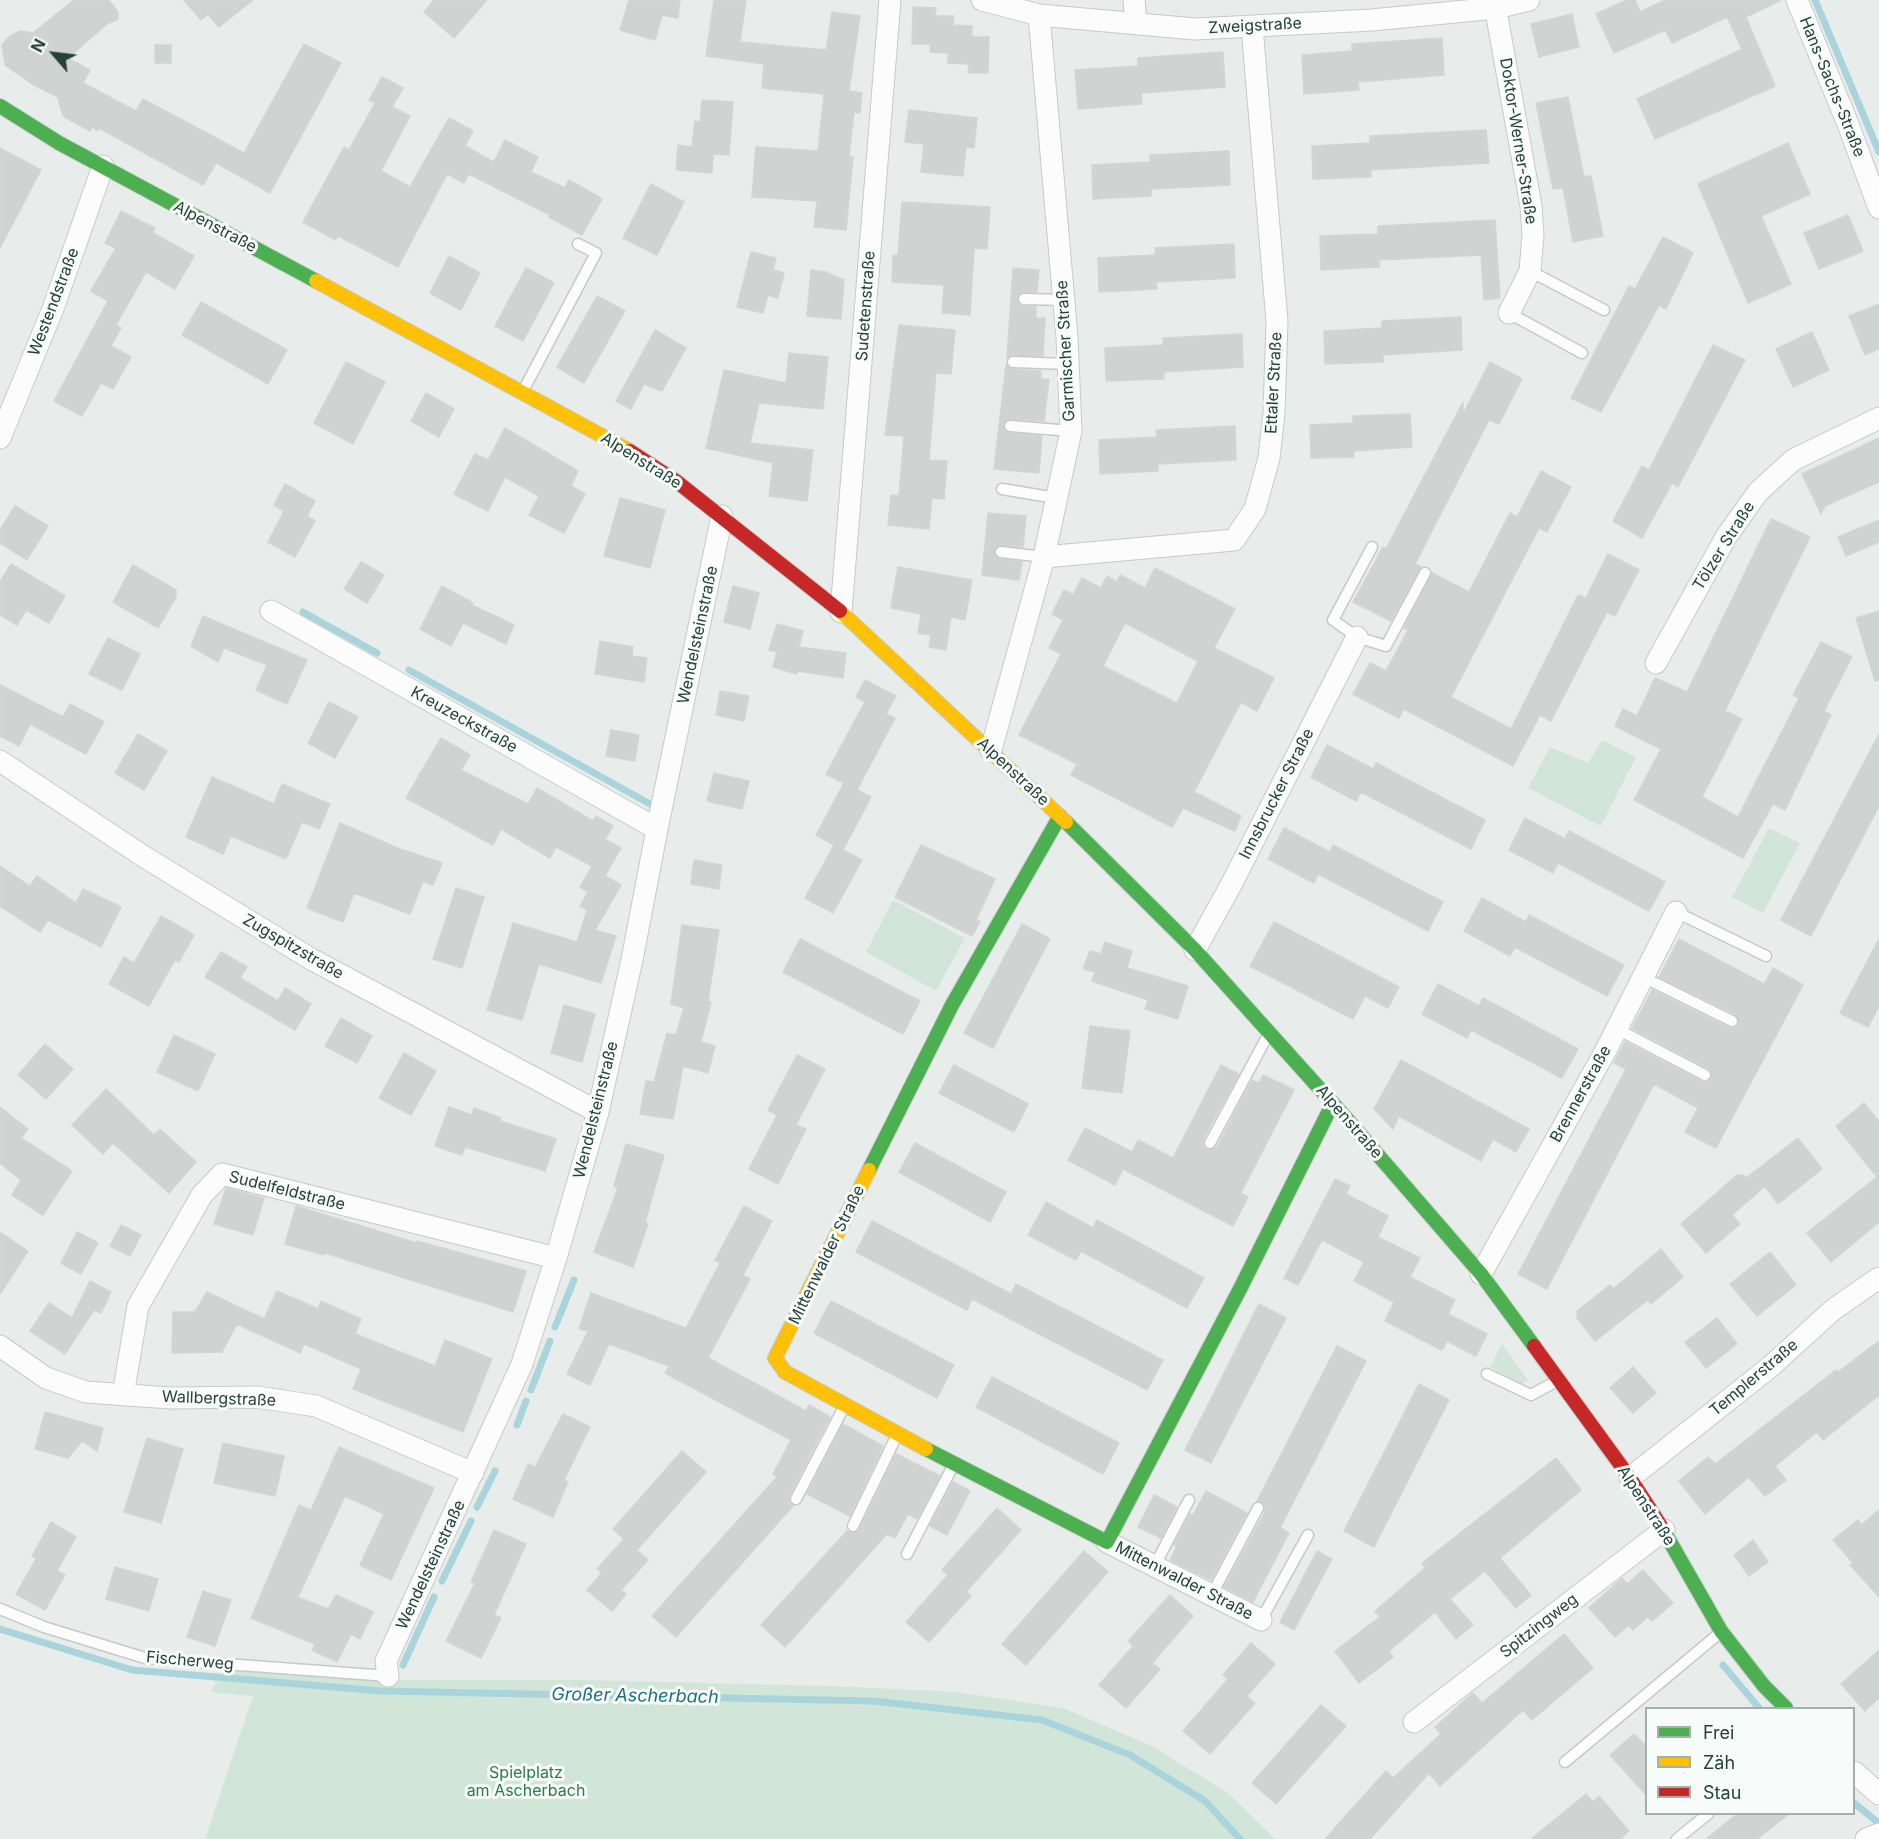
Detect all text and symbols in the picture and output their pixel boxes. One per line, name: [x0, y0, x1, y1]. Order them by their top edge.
street label: Zweigstraße: [1208, 14, 1302, 38]
street label: Hans-Sachs-Straße: [1795, 14, 1869, 160]
north arrow: [24, 24, 84, 84]
text: N: [26, 35, 50, 56]
street label: Doktor-Werner-Straße: [1495, 56, 1541, 226]
street label: Alpenstraße: [170, 197, 260, 257]
street label: Westendstraße: [25, 245, 83, 359]
street label: Sudetenstraße: [853, 250, 879, 362]
street label: Garmischer Straße: [1053, 280, 1079, 422]
street label: Ettaler Straße: [1262, 331, 1286, 435]
street label: Alpenstraße: [597, 429, 685, 493]
street label: Tölzer Straße: [1689, 498, 1759, 594]
street label: Wendelsteinstraße: [674, 564, 722, 706]
street label: Kreuzeckstraße: [407, 683, 521, 757]
street label: Innsbrucker Straße: [1236, 725, 1318, 863]
street label: Alpenstraße: [973, 734, 1053, 810]
street label: Zugspitzstraße: [239, 910, 347, 984]
street label: Wendelsteinstraße: [570, 1039, 622, 1181]
street label: Brennerstraße: [1546, 1042, 1616, 1146]
street label: Alpenstraße: [1312, 1081, 1386, 1163]
street label: Sudelfeldstraße: [227, 1167, 347, 1215]
street label: Mittenwalder Straße: [785, 1182, 869, 1328]
street label: Templerstraße: [1706, 1336, 1802, 1420]
street label: Wallbergstraße: [162, 1387, 276, 1411]
street label: Alpenstraße: [1613, 1462, 1679, 1550]
street label: Wendelsteinstraße: [393, 1497, 469, 1633]
street label: Mittenwalder Straße: [1112, 1538, 1256, 1624]
street label: Spitzingweg: [1496, 1590, 1582, 1662]
street label: Fischerweg: [145, 1648, 235, 1674]
water label: Großer Ascherbach: [551, 1684, 719, 1708]
legend: [1645, 1707, 1855, 1815]
text: Frei: [1703, 1722, 1734, 1743]
text: Zäh: [1703, 1752, 1735, 1773]
park label: Spielplatz am Ascherbach: [467, 1763, 585, 1801]
text: Stau: [1703, 1782, 1741, 1803]

